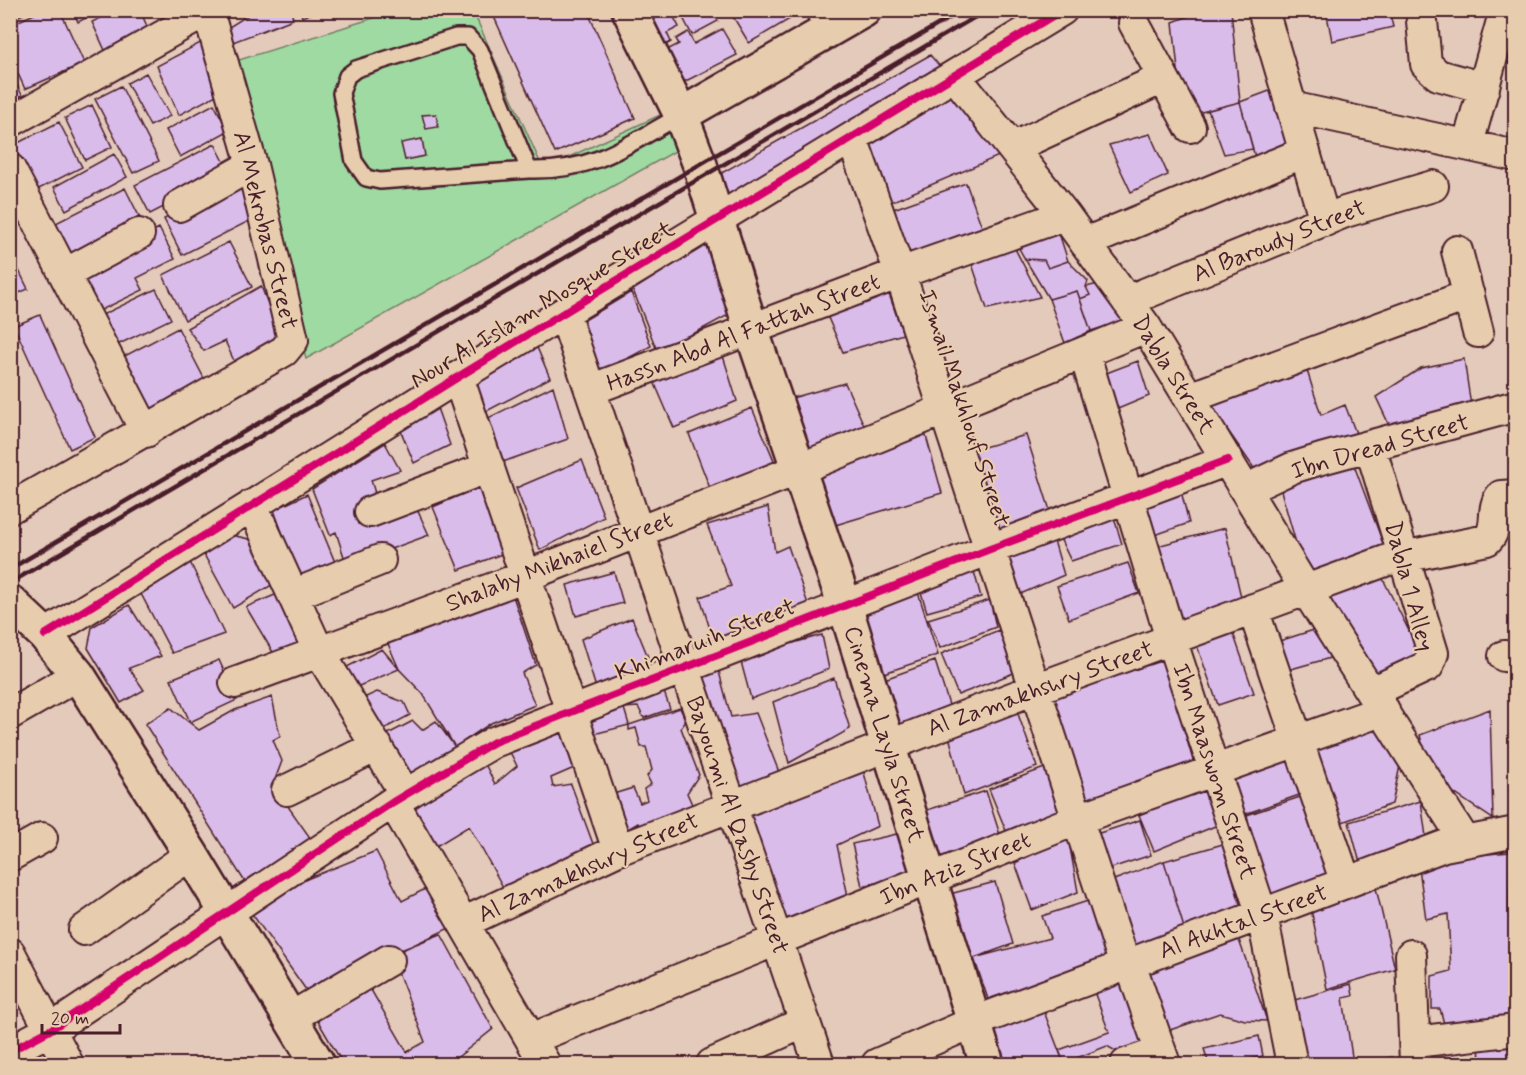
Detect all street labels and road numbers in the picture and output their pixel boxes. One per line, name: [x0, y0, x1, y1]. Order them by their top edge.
street label: Al Mekrobas Street: [225, 128, 304, 333]
street label: Al Baroudy Street: [1188, 193, 1371, 290]
street label: Nour Al Islam Mosque Street: [405, 214, 681, 397]
street label: Hassn Abd Al Fattah Street: [602, 267, 885, 400]
street label: Ismail Makhlouf Street: [911, 286, 1017, 531]
street label: Dabla Street: [1124, 309, 1222, 440]
street label: Ibn Dread Street: [1288, 407, 1473, 488]
street label: Shalaby Mikhaiel Street: [442, 505, 678, 620]
street label: Dabla 1 Alley: [1376, 518, 1441, 655]
street label: Khimaruih Street: [611, 592, 800, 689]
street label: Cinema Layla Street: [836, 622, 931, 846]
street label: Al Zamakhshry Street: [923, 634, 1158, 745]
street label: Ibn Maaswom Street: [1164, 660, 1263, 883]
street label: Bayoumi Al Qasby Street: [678, 692, 795, 959]
street label: Al Zamakhshry Street: [473, 806, 704, 931]
street label: Ibn Aziz Street: [875, 825, 1036, 914]
street label: Al Akhtal Street: [1155, 878, 1332, 967]

